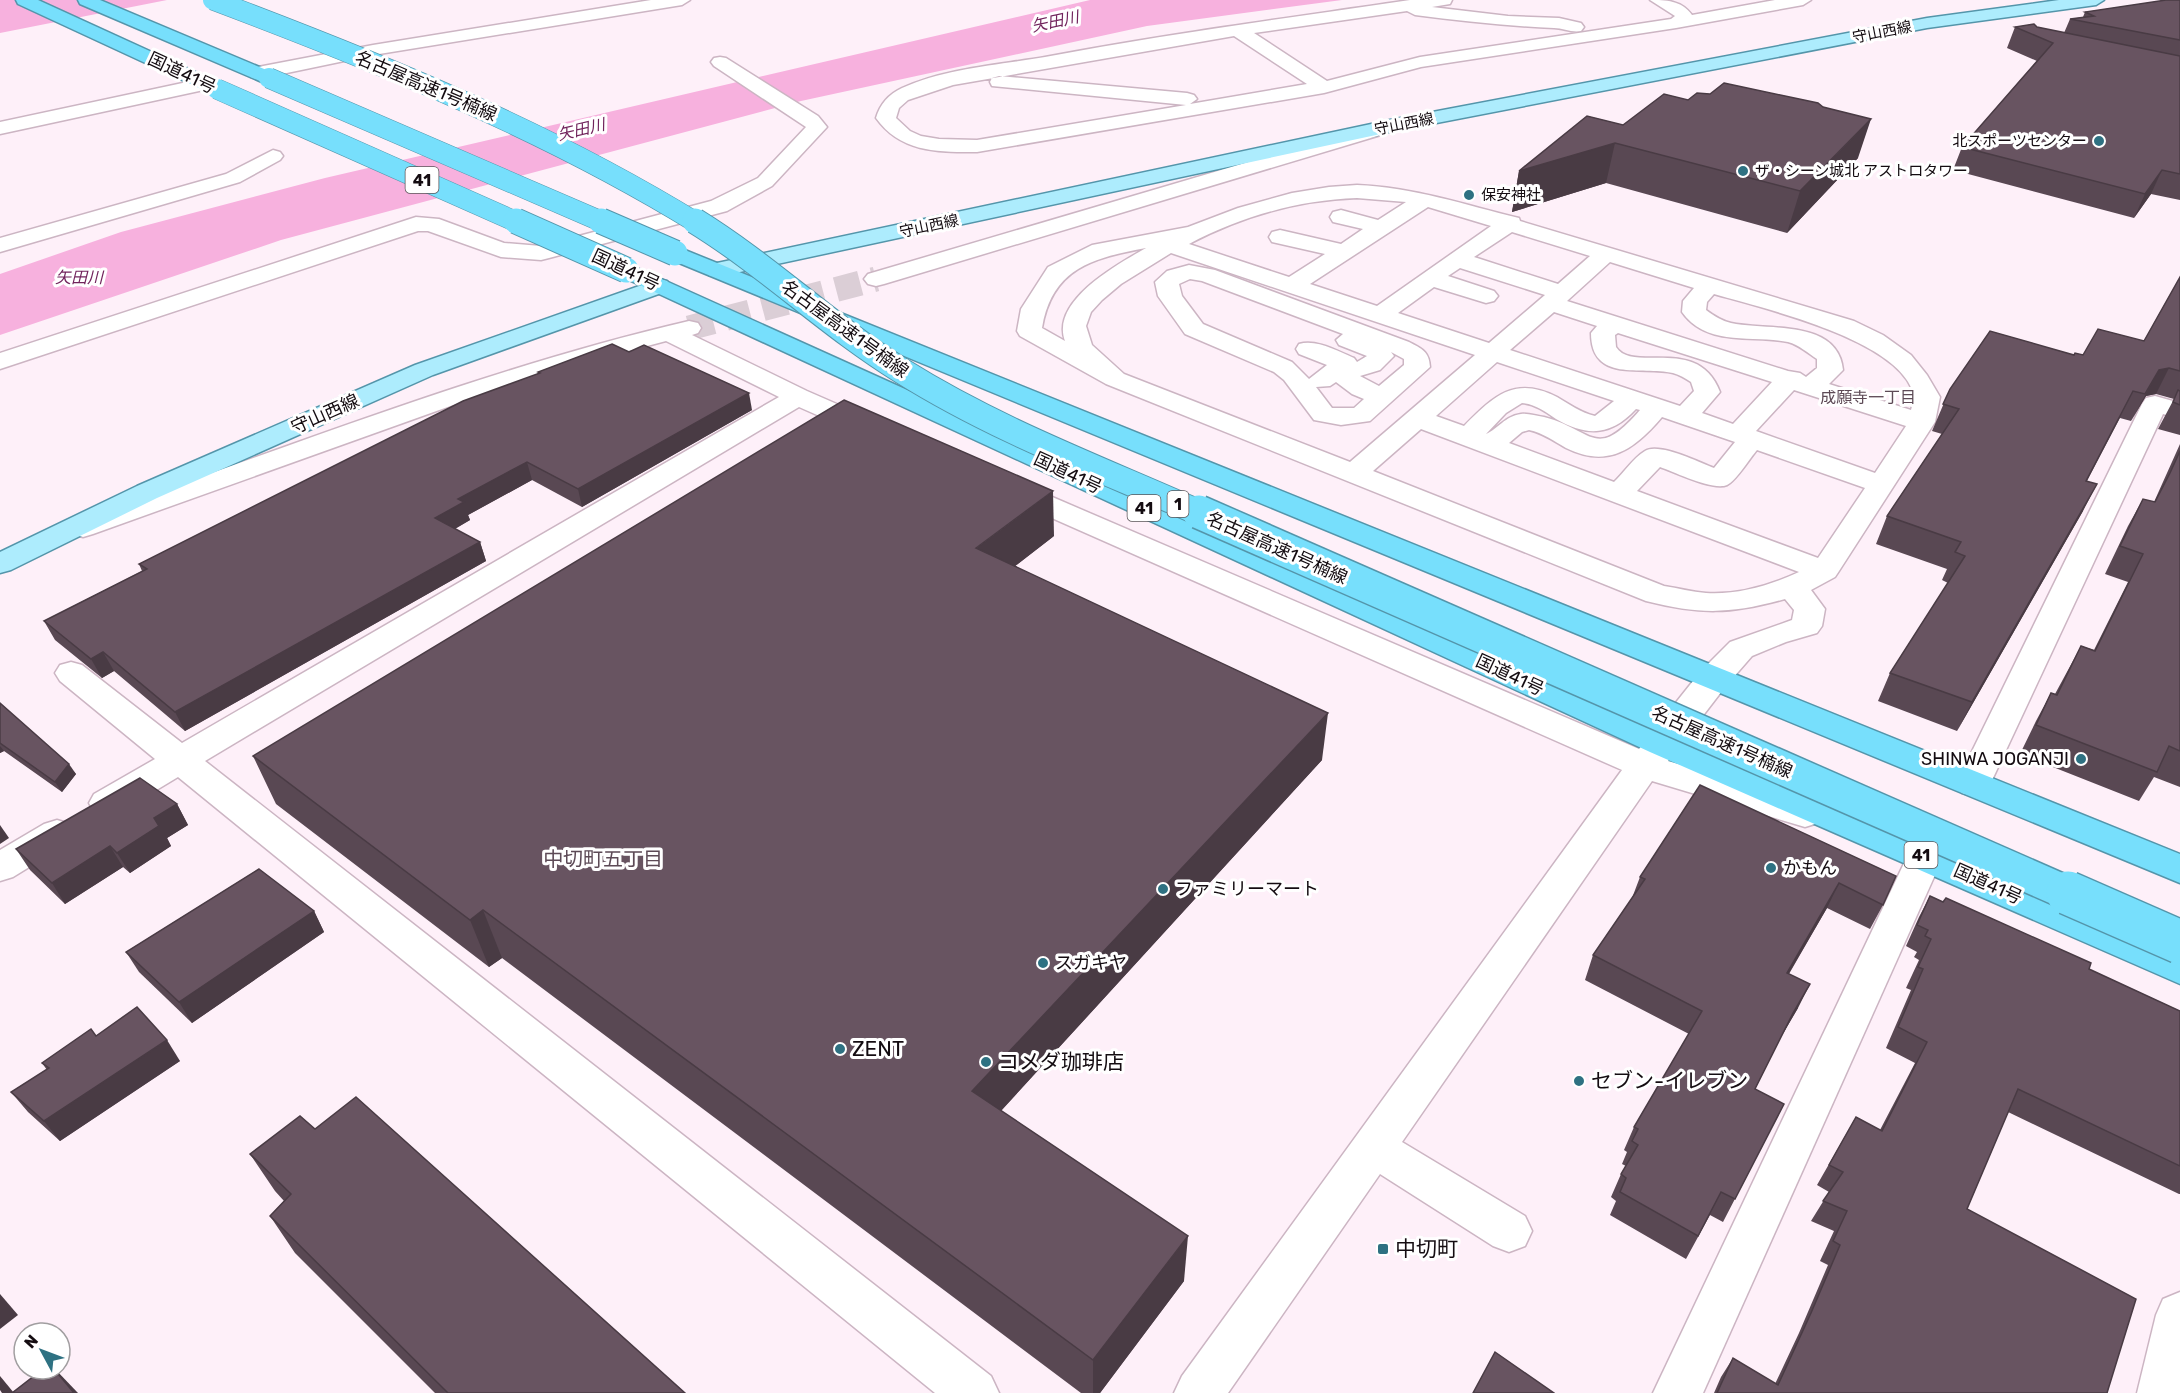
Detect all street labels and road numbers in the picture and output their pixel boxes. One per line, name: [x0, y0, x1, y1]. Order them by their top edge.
street label: 守山西線: [1851, 17, 1913, 47]
street label: 名古屋高速1号楠線: [352, 46, 500, 126]
street label: 国道41号: [144, 48, 220, 98]
street label: 守山西線: [1373, 109, 1435, 139]
road number: 41: [406, 167, 438, 193]
street label: 守山西線: [898, 211, 960, 241]
street label: 国道41号: [588, 245, 664, 295]
street label: 名古屋高速1号楠線: [777, 276, 913, 382]
street label: 守山西線: [288, 389, 362, 439]
street label: 国道41号: [1030, 448, 1106, 498]
road number: 1: [1168, 491, 1188, 517]
road number: 41: [1128, 495, 1160, 521]
street label: 名古屋高速1号楠線: [1203, 507, 1351, 589]
street label: 国道41号: [1472, 650, 1548, 700]
street label: 名古屋高速1号楠線: [1648, 701, 1796, 783]
road number: 41: [1904, 842, 1938, 868]
street label: 国道41号: [1950, 859, 2026, 909]

